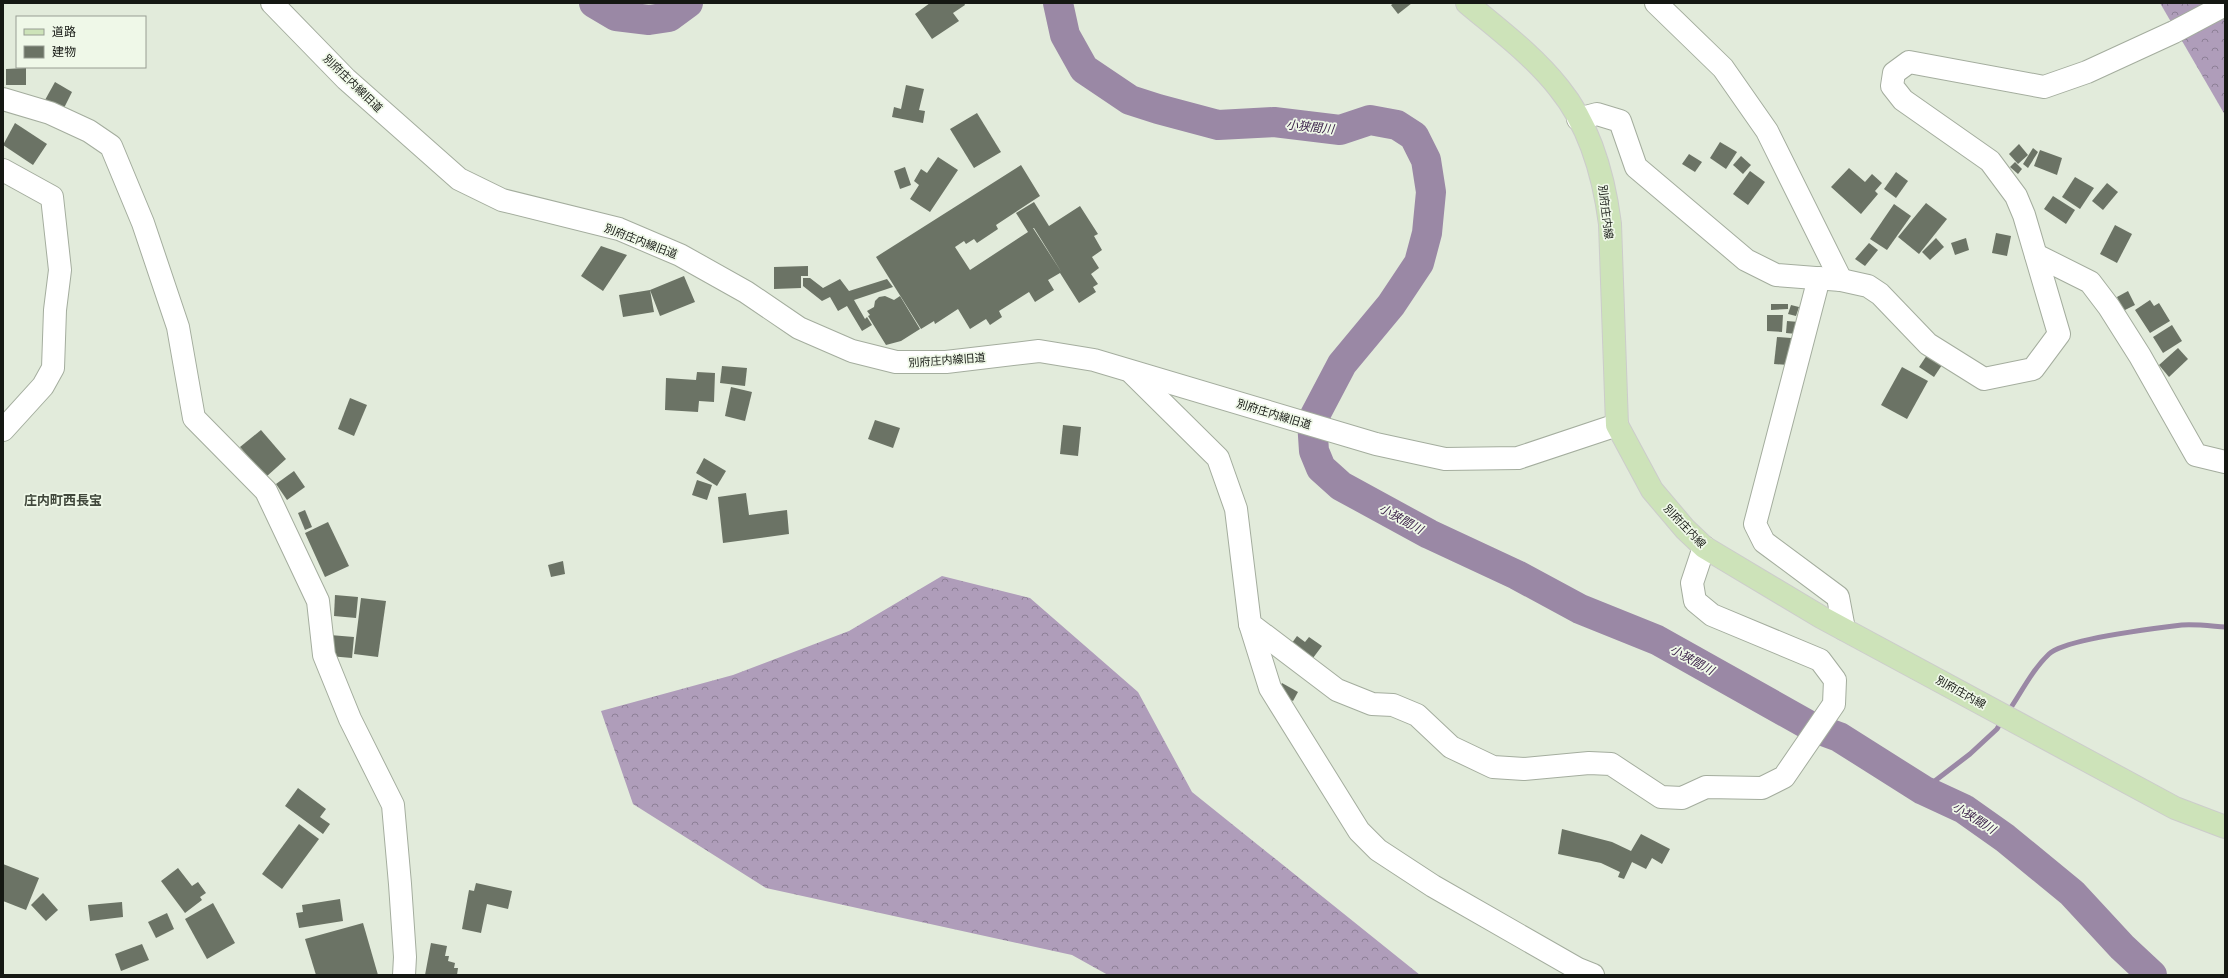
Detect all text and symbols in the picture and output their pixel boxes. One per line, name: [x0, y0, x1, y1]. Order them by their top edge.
legend: [16, 16, 146, 68]
text: 道路: [52, 24, 76, 41]
text: 建物: [52, 44, 76, 61]
street label: 別府庄内線旧道: [320, 51, 386, 115]
water label: 小狭間川: [1285, 117, 1337, 139]
street label: 別府庄内線: [1595, 184, 1616, 240]
street label: 別府庄内線旧道: [602, 221, 679, 262]
street label: 別府庄内線旧道: [908, 350, 986, 371]
street label: 別府庄内線旧道: [1235, 396, 1313, 433]
district label: 庄内町西長宝: [24, 492, 102, 510]
water label: 小狭間川: [1376, 500, 1428, 539]
street label: 別府庄内線: [1660, 501, 1709, 551]
water label: 小狭間川: [1667, 641, 1719, 680]
street label: 別府庄内線: [1933, 673, 1988, 712]
water label: 小狭間川: [1949, 798, 2000, 839]

